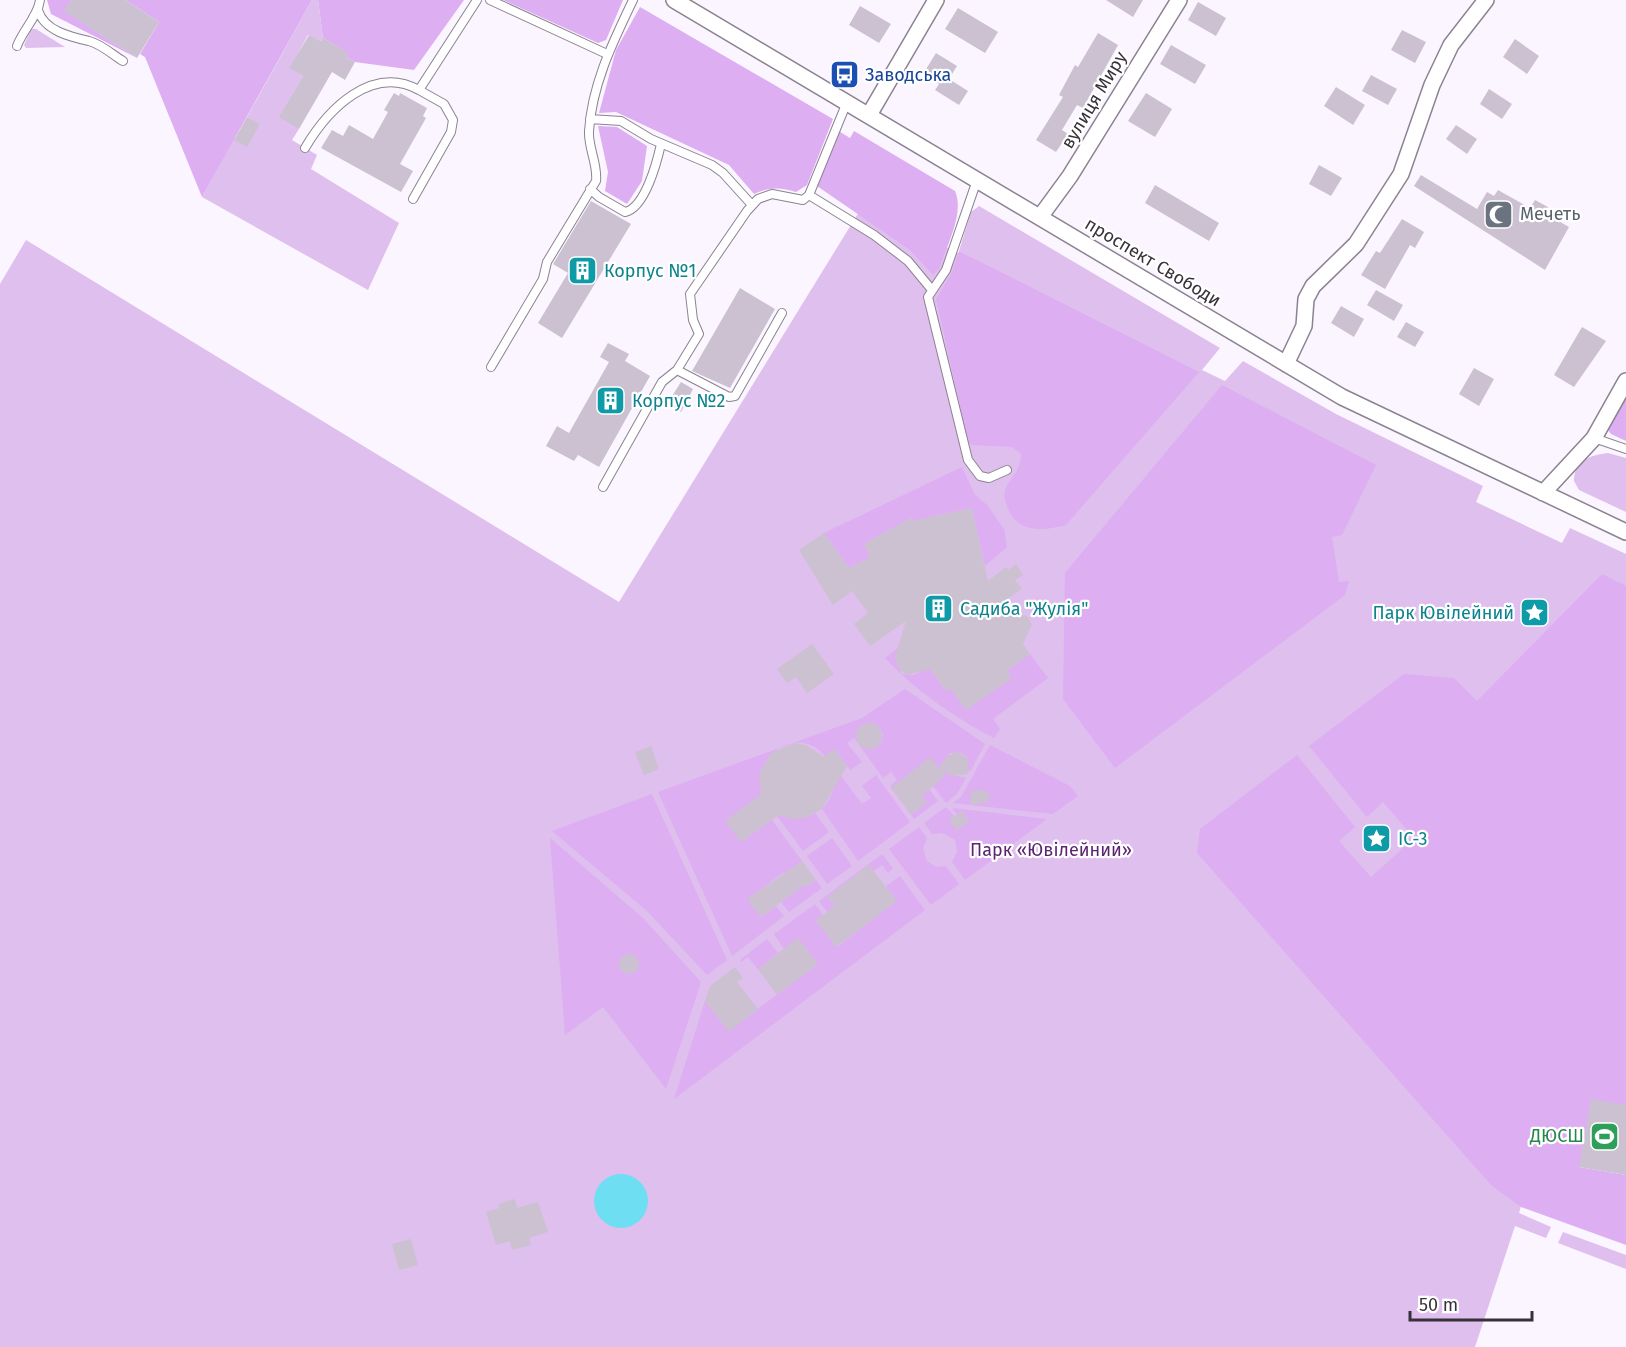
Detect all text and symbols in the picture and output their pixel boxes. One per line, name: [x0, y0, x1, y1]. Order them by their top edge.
street label: вулиця Миру: [1056, 47, 1132, 152]
bus stop icon: Заводська: [828, 59, 860, 91]
place label: Заводська: [865, 64, 951, 86]
mosque icon: Мечеть: [1483, 198, 1515, 230]
place label: Мечеть: [1520, 203, 1581, 225]
street label: проспект Свободи: [1081, 213, 1225, 311]
building icon: Корпус №1: [567, 255, 599, 287]
place label: Корпус №1: [604, 260, 696, 282]
building icon: Корпус №2: [595, 385, 627, 417]
place label: Корпус №2: [632, 390, 726, 412]
building icon: Садиба "Жулія": [923, 593, 955, 625]
place icon: Парк Ювілейний: [1519, 597, 1551, 629]
place label: Садиба "Жулія": [960, 598, 1088, 620]
place label: Парк Ювілейний: [1373, 602, 1514, 624]
place icon: ІС-3: [1361, 823, 1393, 855]
place label: ІС-3: [1398, 828, 1427, 850]
park label: Парк «Ювілейний»: [970, 839, 1132, 861]
sports icon: ДЮСШ: [1589, 1120, 1621, 1152]
place label: ДЮСШ: [1529, 1125, 1584, 1147]
scale bar: [1410, 1284, 1532, 1322]
text: 50 m: [1419, 1294, 1458, 1316]

